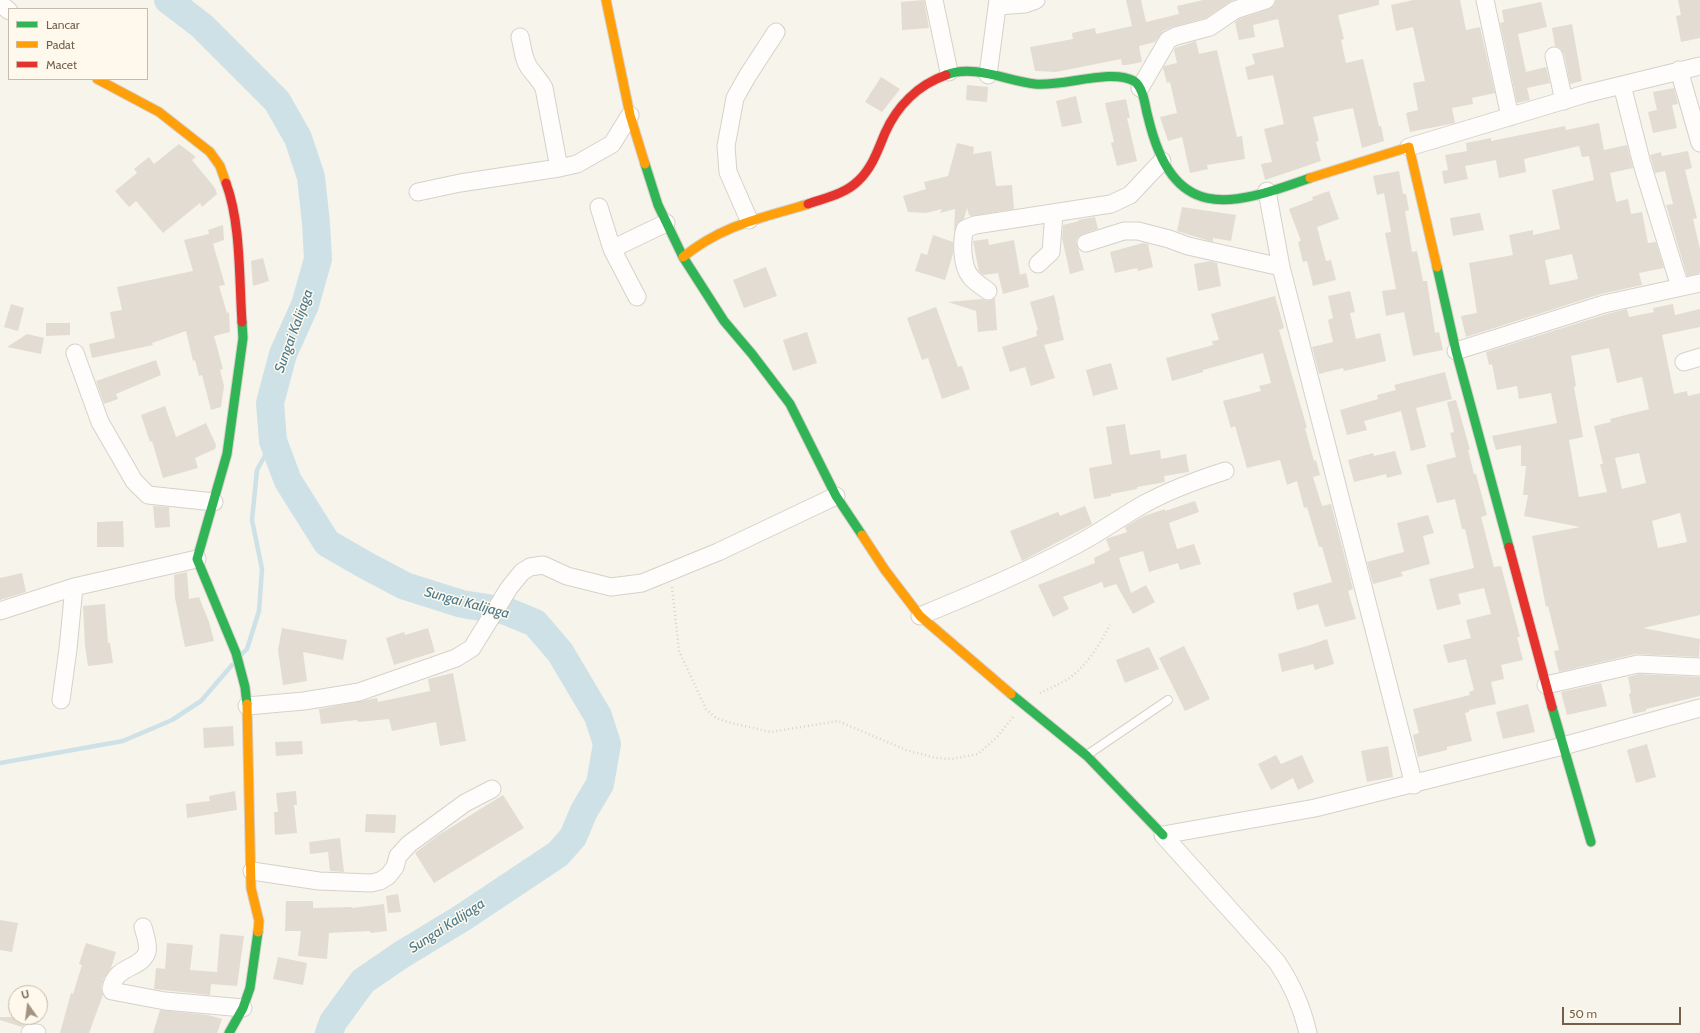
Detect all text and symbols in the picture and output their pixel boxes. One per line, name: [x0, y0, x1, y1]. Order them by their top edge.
legend: [8, 8, 148, 80]
text: Lancar: [46, 17, 79, 32]
text: Padat: [46, 37, 75, 52]
text: Macet: [46, 57, 77, 72]
water label: Sungai Kalijaga: [271, 287, 317, 375]
water label: Sungai Kalijaga: [423, 584, 511, 622]
water label: Sungai Kalijaga: [406, 895, 488, 957]
north arrow: [8, 985, 48, 1025]
text: U: [20, 987, 31, 1002]
scale bar: [1564, 999, 1683, 1025]
text: 50 m: [1569, 1006, 1597, 1021]

